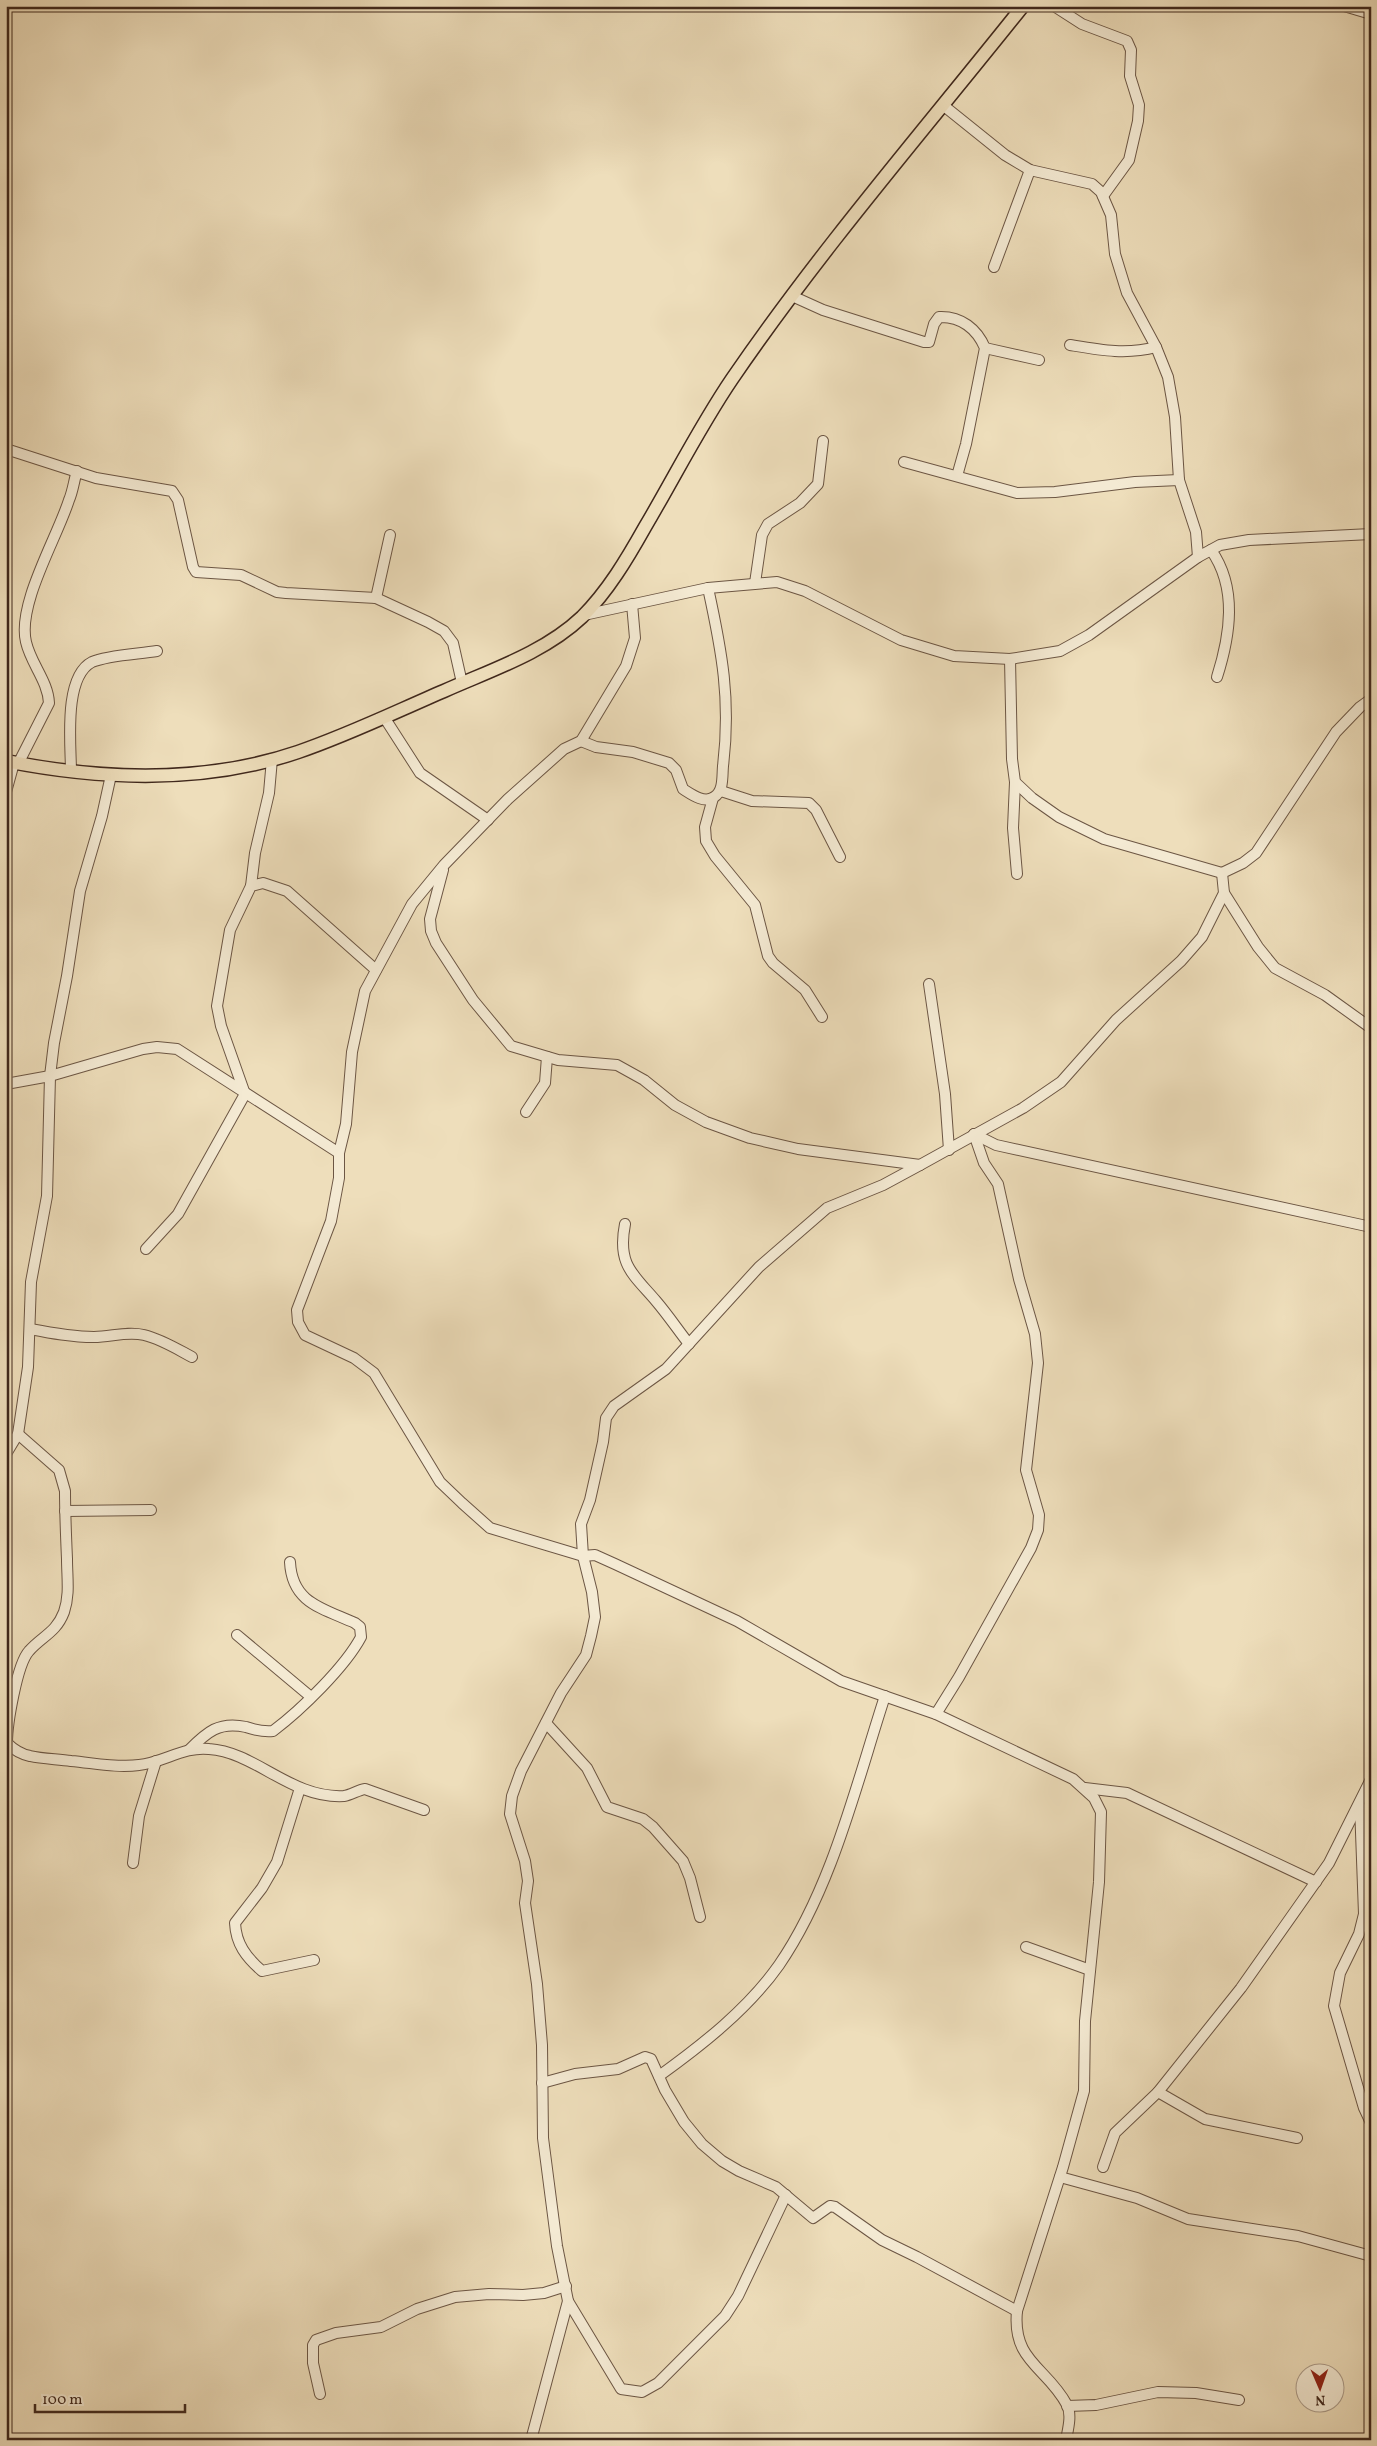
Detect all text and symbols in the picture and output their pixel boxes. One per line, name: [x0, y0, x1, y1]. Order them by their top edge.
north arrow: [1294, 2364, 1344, 2414]
scale bar: [35, 2381, 185, 2413]
text: 100 m: [42, 2390, 82, 2411]
text: N: [1315, 2390, 1326, 2409]

